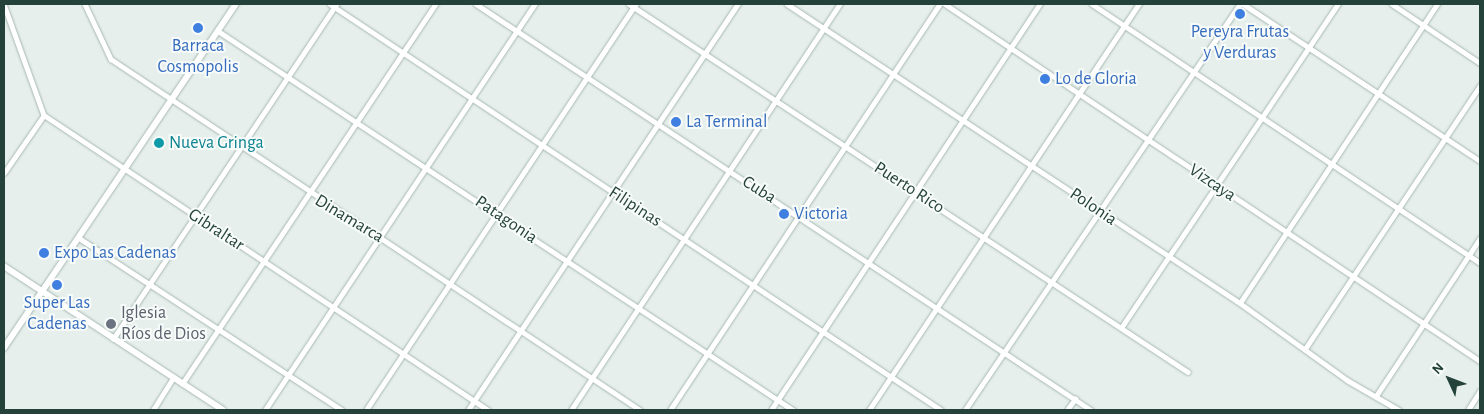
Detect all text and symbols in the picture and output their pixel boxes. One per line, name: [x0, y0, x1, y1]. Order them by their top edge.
marker: Pereyra Frutas y Verduras: [1234, 8, 1246, 20]
marker: Barraca Cosmopolis: [192, 22, 204, 34]
place label: Pereyra Frutas y Verduras: [1191, 22, 1289, 64]
place label: Barraca Cosmopolis: [157, 36, 239, 78]
place label: Lo de Gloria: [1055, 68, 1137, 90]
marker: Lo de Gloria: [1039, 73, 1051, 85]
place label: La Terminal: [686, 111, 767, 133]
marker: La Terminal: [670, 116, 682, 128]
place label: Nueva Gringa: [169, 132, 264, 154]
marker: Nueva Gringa: [153, 137, 165, 149]
street label: Puerto Rico: [870, 157, 948, 219]
street label: Vizcaya: [1184, 159, 1240, 207]
street label: Cuba: [738, 171, 780, 209]
street label: Filipinas: [604, 182, 666, 232]
street label: Polonia: [1065, 183, 1121, 231]
street label: Dinamarca: [311, 190, 387, 248]
street label: Patagonia: [471, 191, 541, 249]
place label: Victoria: [794, 203, 848, 225]
street label: Gibraltar: [184, 204, 248, 256]
marker: Victoria: [778, 208, 790, 220]
place label: Expo Las Cadenas: [54, 242, 176, 264]
marker: Expo Las Cadenas: [38, 247, 50, 259]
marker: Super Las Cadenas: [51, 279, 63, 291]
place label: Super Las Cadenas: [24, 293, 90, 336]
place label: Iglesia Ríos de Dios: [121, 303, 206, 346]
marker: Iglesia Ríos de Dios: [105, 318, 117, 330]
north arrow: [1424, 354, 1474, 404]
text: N: [1430, 360, 1446, 377]

